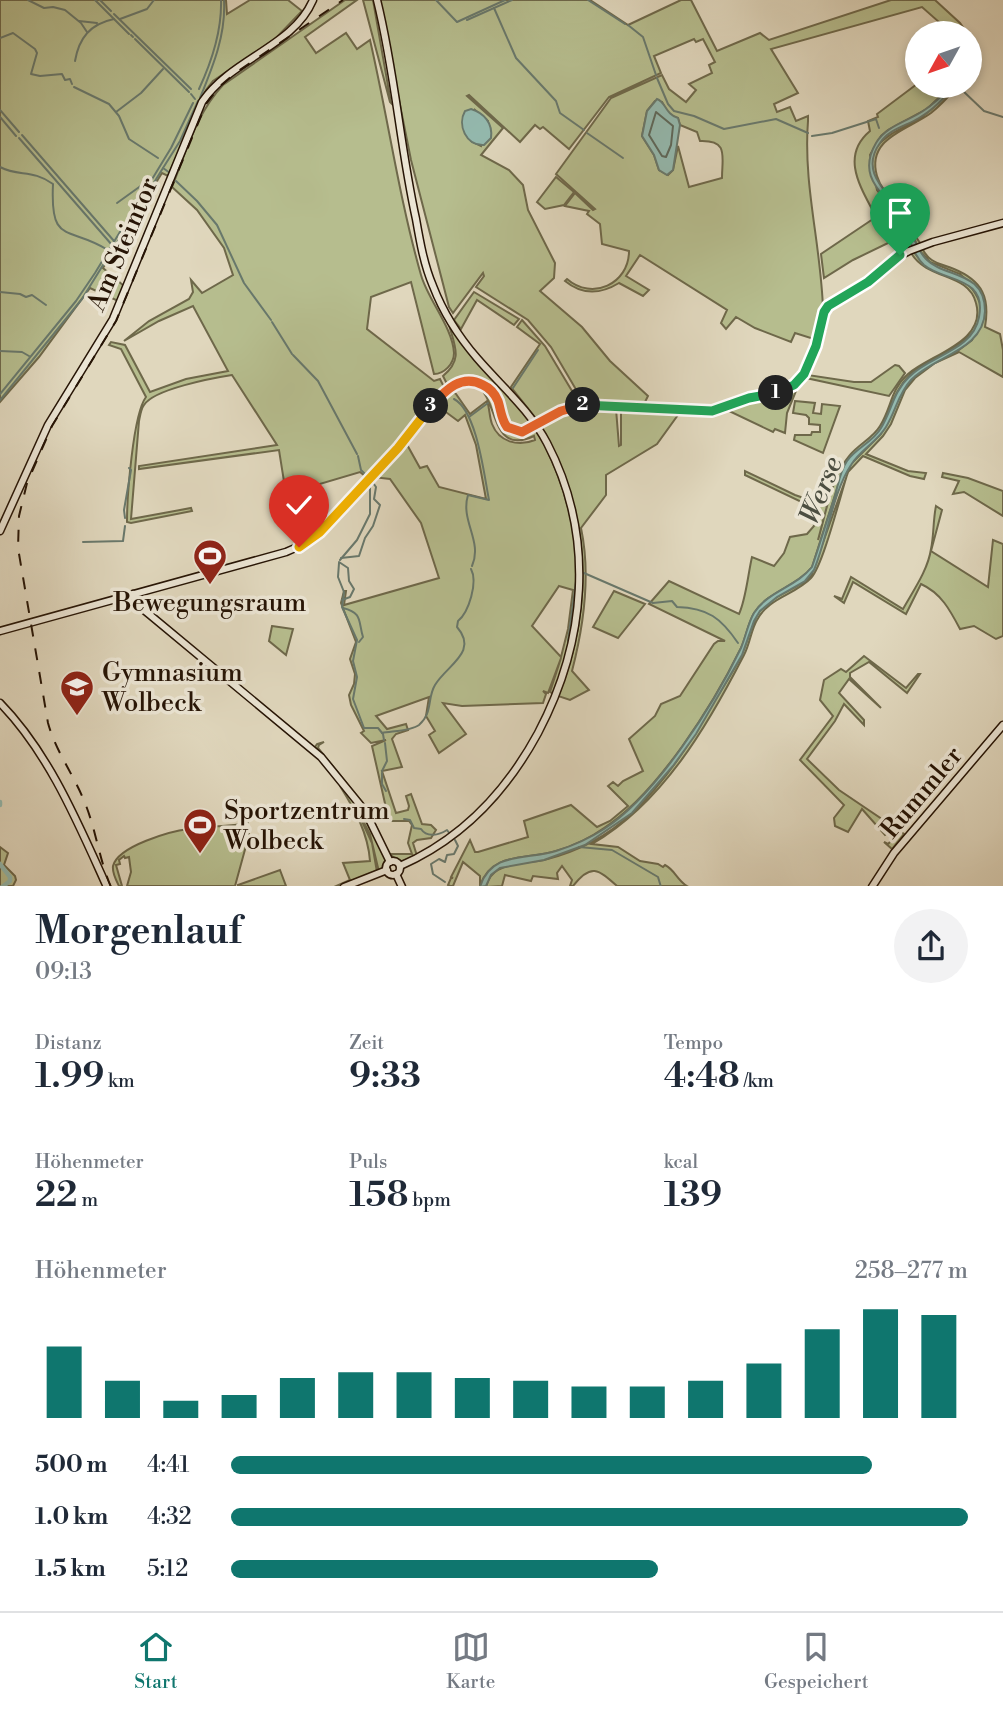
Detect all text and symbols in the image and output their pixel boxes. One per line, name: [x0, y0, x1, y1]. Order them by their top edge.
north arrow: [905, 21, 982, 98]
map controls: [905, 21, 982, 98]
street label: Am Steintor: [80, 173, 165, 317]
pin: [870, 183, 930, 255]
icon: arrive: [881, 194, 919, 232]
pin: 1: [758, 376, 794, 410]
text: 1: [771, 380, 780, 404]
pin: 3: [414, 388, 448, 424]
pin: 2: [566, 388, 600, 422]
text: 2: [577, 392, 588, 416]
text: 3: [425, 393, 436, 417]
water label: Werse: [792, 452, 851, 530]
pin: [269, 475, 329, 547]
icon: check: [280, 486, 318, 524]
sports icon: Bewegungsraum: [191, 537, 229, 586]
place label: Bewegungsraum: [113, 587, 307, 619]
place label: Gymnasium Wolbeck: [101, 657, 243, 719]
school or university icon: Gymnasium Wolbeck: [58, 668, 96, 717]
street label: Rummler: [874, 740, 970, 845]
place label: Sportzentrum Wolbeck: [223, 795, 390, 857]
sports icon: Sportzentrum Wolbeck: [181, 806, 219, 855]
text: Morgenlauf: [35, 908, 242, 955]
button: share: [894, 909, 968, 983]
text: 09:13: [35, 958, 92, 986]
text: Distanz: [35, 1031, 102, 1055]
text: Zeit: [349, 1031, 384, 1055]
text: Tempo: [664, 1031, 723, 1055]
text: 1.99: [35, 1055, 104, 1098]
text: 9:33: [349, 1055, 421, 1098]
text: 4:48: [664, 1055, 740, 1098]
text: km: [104, 1069, 135, 1093]
text: /km: [740, 1069, 774, 1093]
text: Höhenmeter: [35, 1150, 144, 1174]
text: Puls: [349, 1150, 387, 1174]
text: kcal: [664, 1150, 698, 1174]
text: 22: [35, 1174, 78, 1217]
text: 158: [349, 1174, 408, 1217]
text: 139: [664, 1174, 722, 1217]
text: m: [78, 1188, 98, 1212]
text: bpm: [408, 1188, 451, 1212]
text: Höhenmeter: [35, 1257, 167, 1285]
text: 258–277 m: [855, 1257, 968, 1285]
text: 500 m: [35, 1451, 107, 1479]
text: 4:41: [147, 1451, 189, 1479]
text: 1.0 km: [35, 1503, 108, 1531]
text: 4:32: [147, 1503, 192, 1531]
text: 1.5 km: [35, 1555, 106, 1583]
text: 5:12: [147, 1555, 188, 1583]
tab: Start: [134, 1628, 177, 1694]
tab: Karte: [446, 1628, 495, 1694]
tab: Gespeichert: [764, 1628, 869, 1694]

